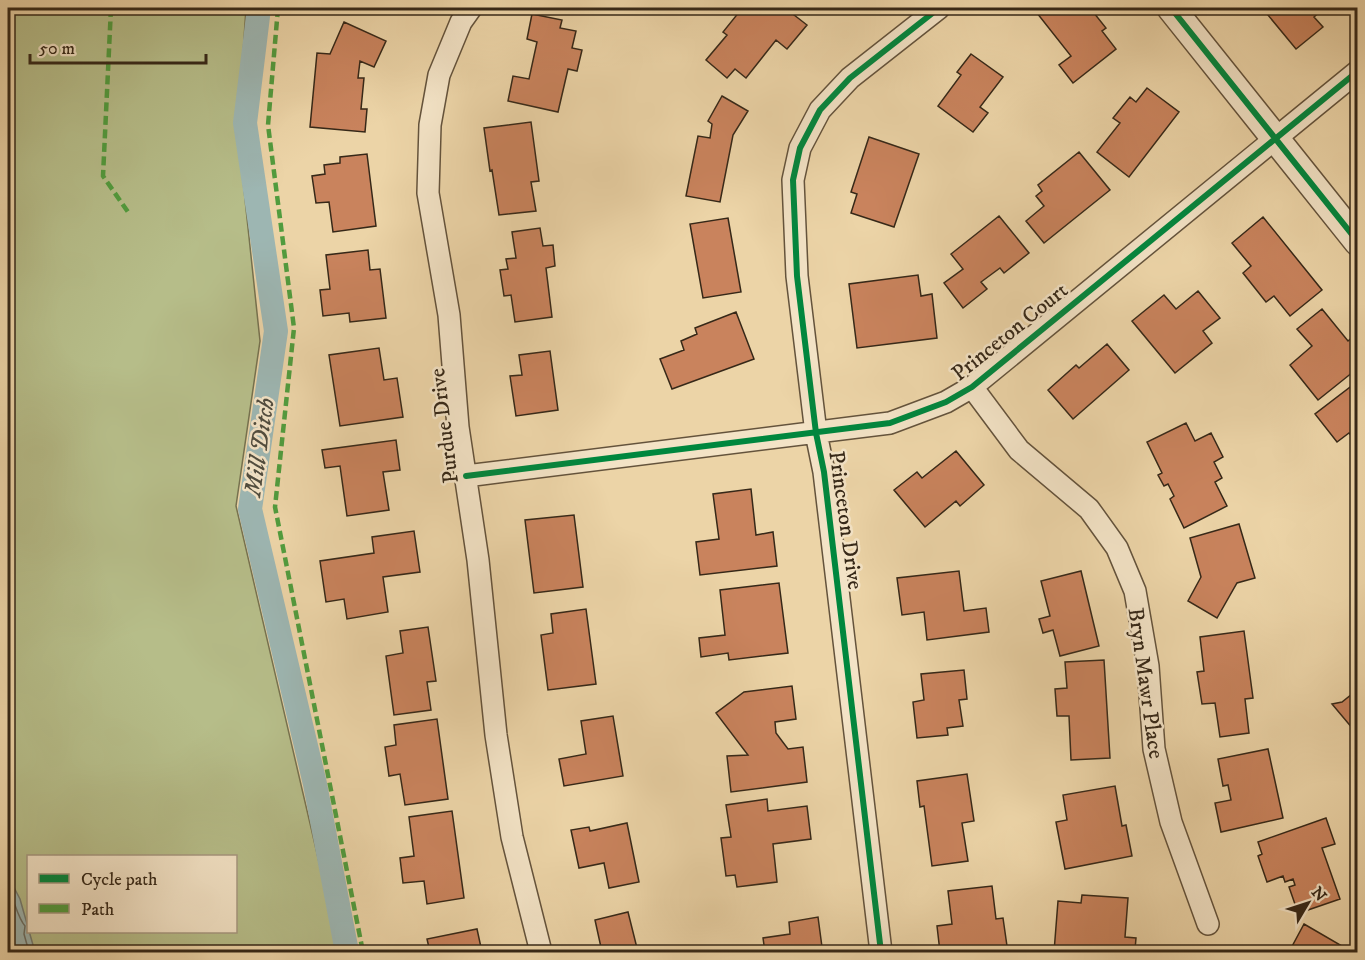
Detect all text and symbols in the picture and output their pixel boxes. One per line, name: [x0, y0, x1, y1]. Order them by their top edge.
scale bar: [30, 27, 206, 65]
text: 50 m: [39, 38, 75, 60]
street label: Princeton Court: [946, 277, 1074, 387]
street label: Purdue Drive: [424, 367, 465, 485]
water label: Mill Ditch: [238, 396, 282, 500]
street label: Princeton Drive: [822, 449, 869, 591]
street label: Bryn Mawr Place: [1122, 606, 1169, 760]
legend: [27, 855, 237, 933]
text: Cycle path: [81, 869, 158, 891]
north arrow: [1278, 873, 1338, 933]
text: N: [1307, 883, 1331, 906]
text: Path: [81, 899, 115, 921]

